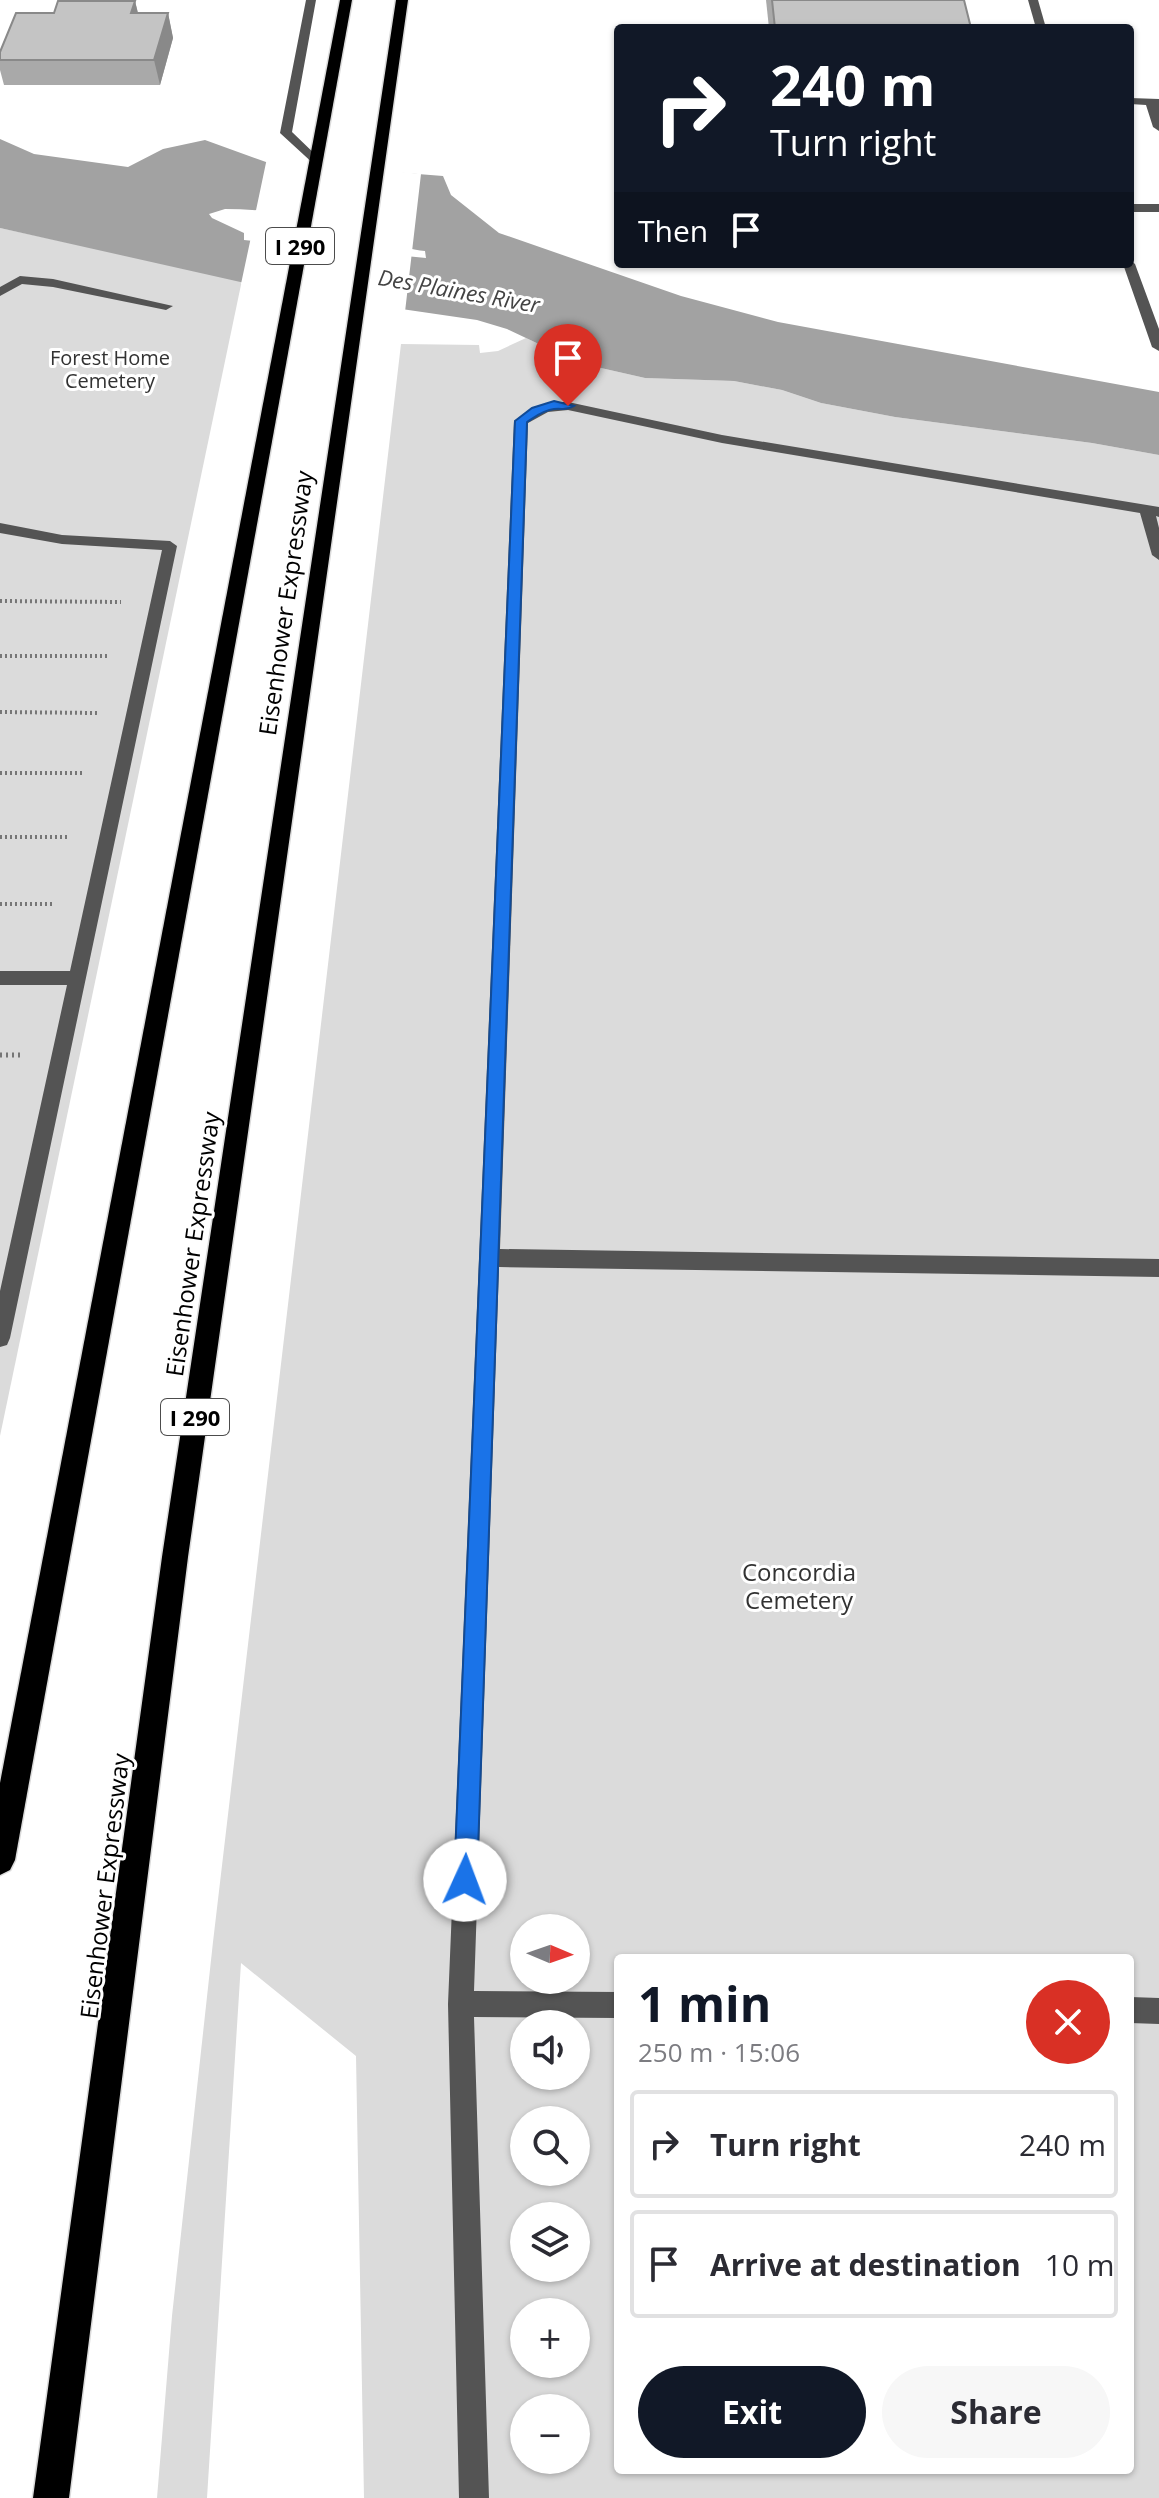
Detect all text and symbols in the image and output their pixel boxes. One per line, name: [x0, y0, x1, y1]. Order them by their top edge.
text: 240 m: [770, 46, 936, 122]
icon: right: [638, 56, 742, 160]
text: Turn right: [770, 118, 936, 167]
icon: arrive: [724, 208, 768, 252]
text: Then: [638, 210, 708, 251]
road number: I 290: [266, 228, 334, 264]
water label: Des Plaines River: [376, 261, 543, 319]
pin: [534, 324, 602, 406]
icon: arrive: [546, 336, 590, 380]
park label: Forest Home Cemetery: [50, 344, 170, 394]
street label: Eisenhower Expressway: [250, 468, 320, 737]
street label: Eisenhower Expressway: [157, 1109, 227, 1378]
road number: I 290: [161, 1399, 229, 1435]
park label: Concordia Cemetery: [742, 1555, 856, 1616]
street label: Eisenhower Expressway: [71, 1751, 137, 2021]
position arrow: [423, 1838, 507, 1922]
north arrow: [510, 1914, 590, 1994]
map controls: [510, 1914, 590, 2474]
text: 1 min: [638, 1971, 771, 2036]
button: close: [1026, 1980, 1110, 2064]
button: sound: [510, 2010, 590, 2090]
text: 250 m · 15:06: [638, 2034, 800, 2070]
button: search: [510, 2106, 590, 2186]
icon: right: [642, 2122, 686, 2166]
text: Turn right: [710, 2124, 861, 2165]
text: 240 m: [1019, 2124, 1106, 2165]
button: layers: [510, 2202, 590, 2282]
icon: arrive: [642, 2242, 686, 2286]
text: Arrive at destination: [710, 2244, 1021, 2285]
text: 10 m: [1045, 2244, 1115, 2285]
button: +: [510, 2298, 590, 2378]
button: Exit: [638, 2366, 866, 2458]
button: Share: [882, 2366, 1110, 2458]
button: −: [510, 2394, 590, 2474]

